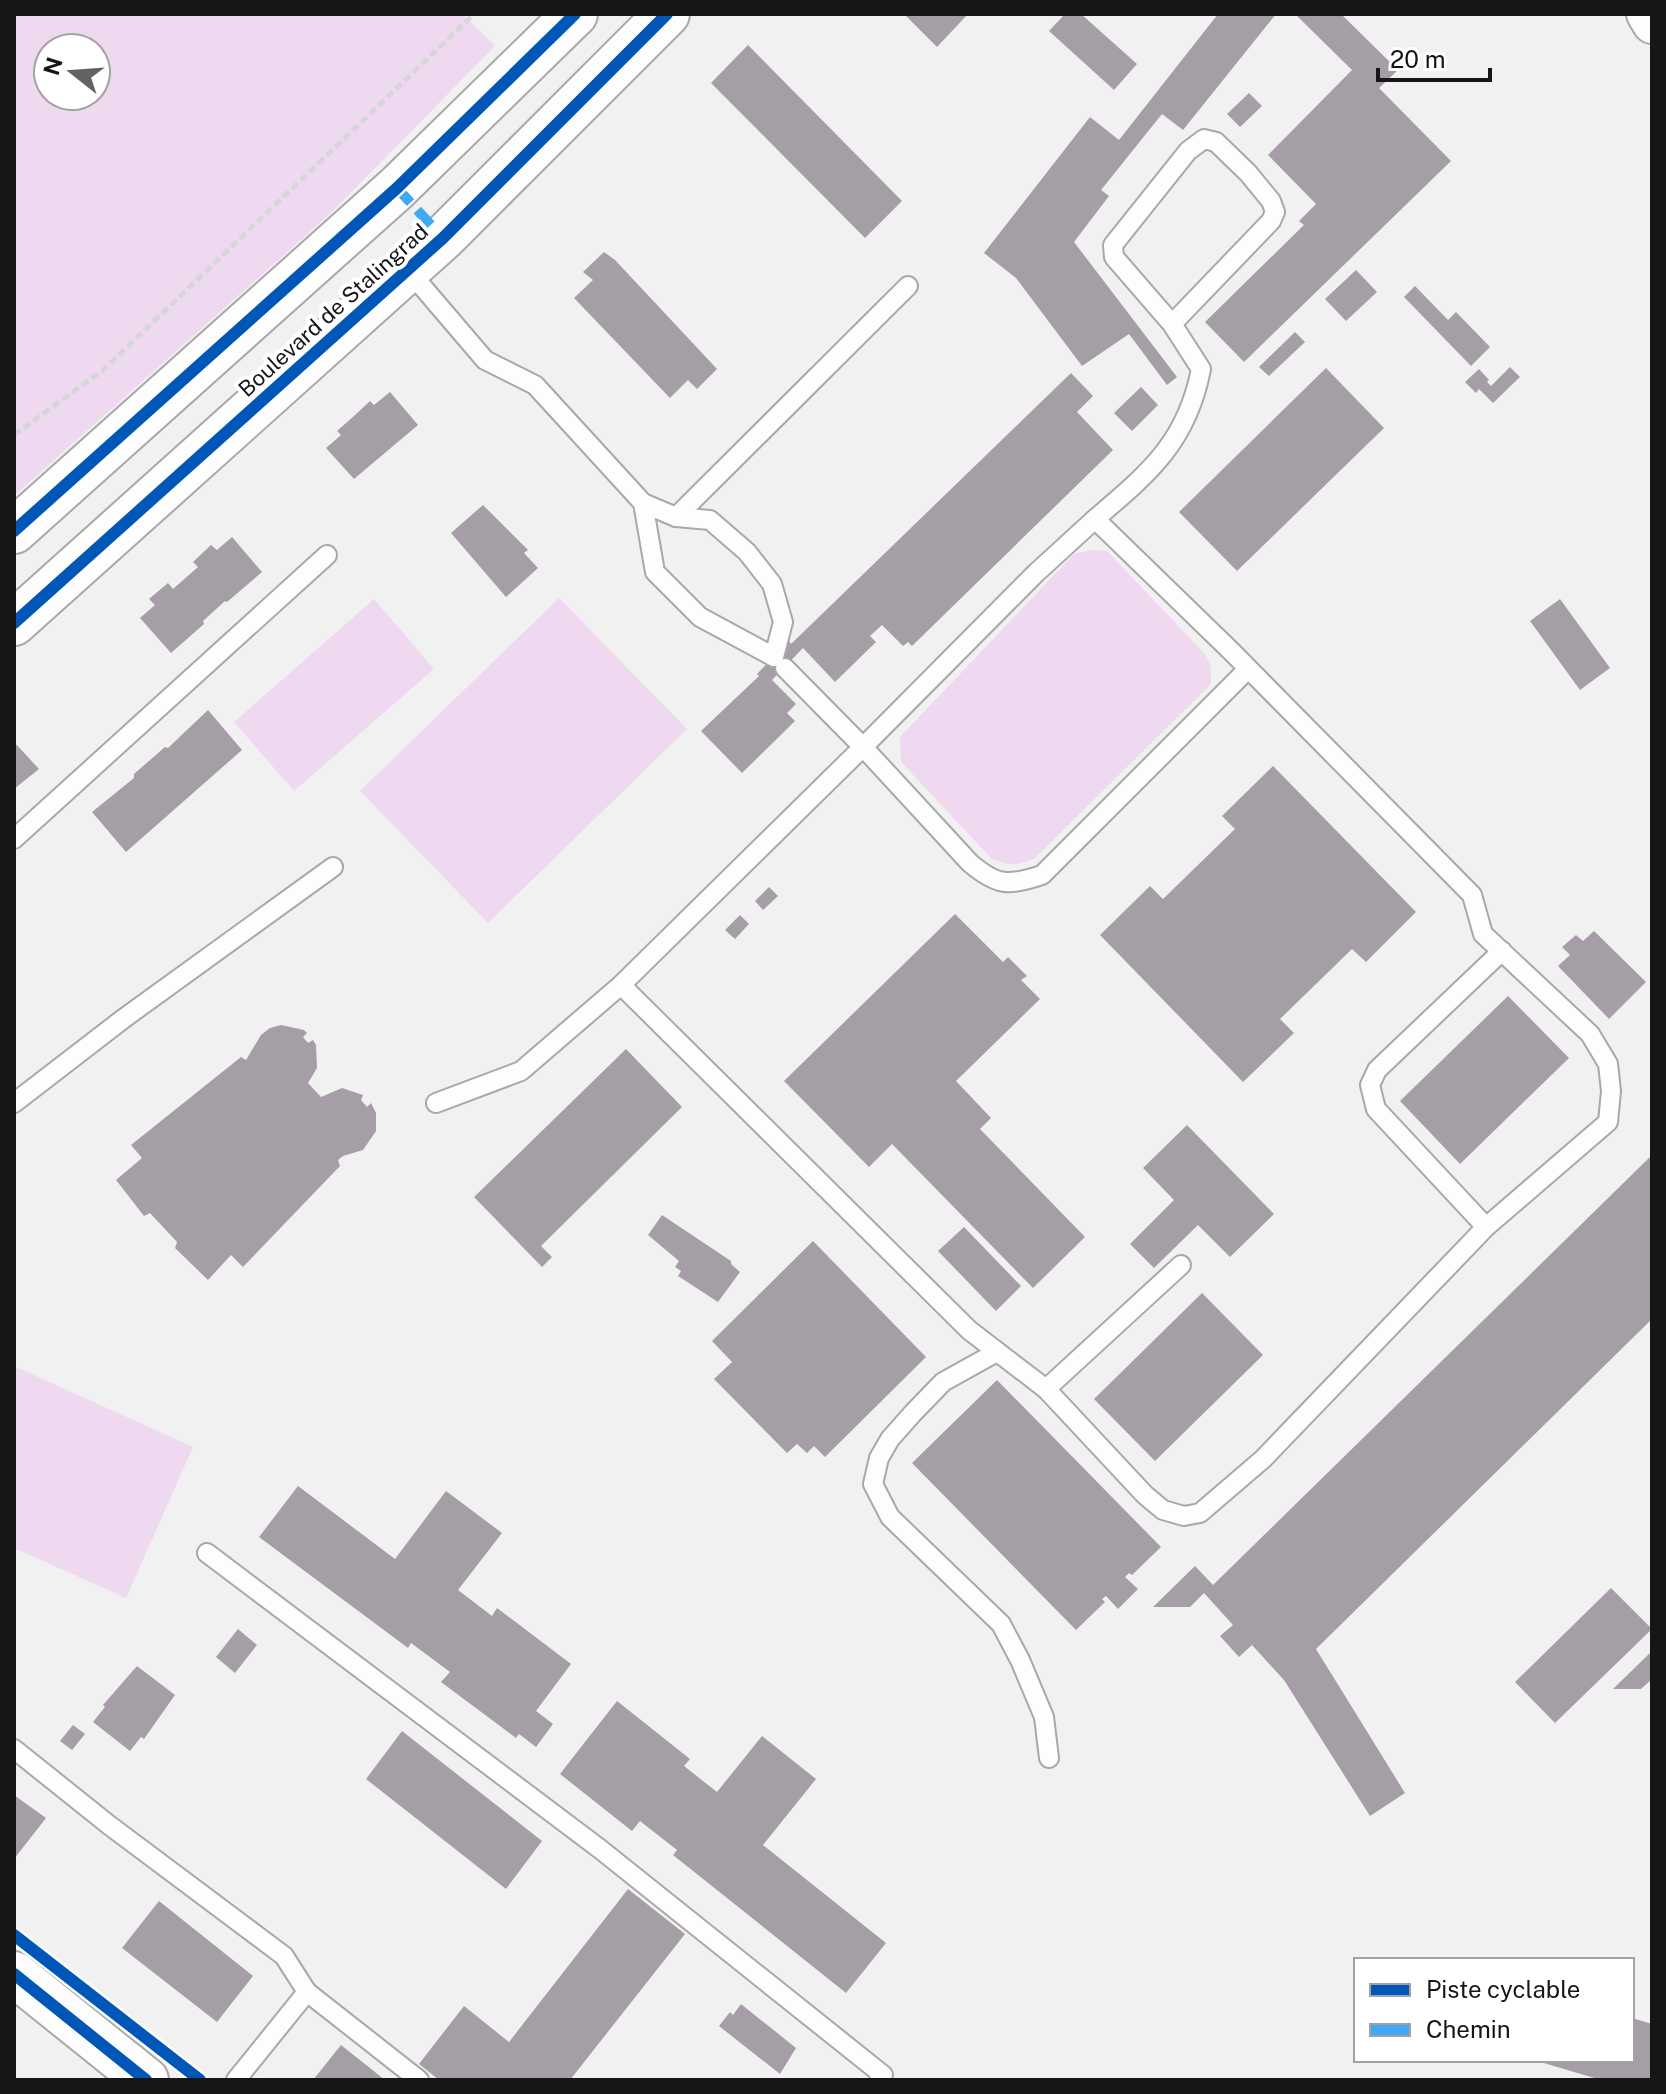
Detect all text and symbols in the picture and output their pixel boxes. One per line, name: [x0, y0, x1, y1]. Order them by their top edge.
north arrow: [32, 32, 112, 112]
scale bar: [1378, 32, 1490, 82]
text: 20 m: [1390, 45, 1446, 73]
text: N: [38, 54, 68, 78]
street label: Boulevard de Stalingrad: [233, 218, 433, 402]
legend: [1354, 1958, 1634, 2062]
text: Piste cyclable: [1426, 1975, 1580, 2003]
text: Chemin: [1426, 2015, 1511, 2043]

